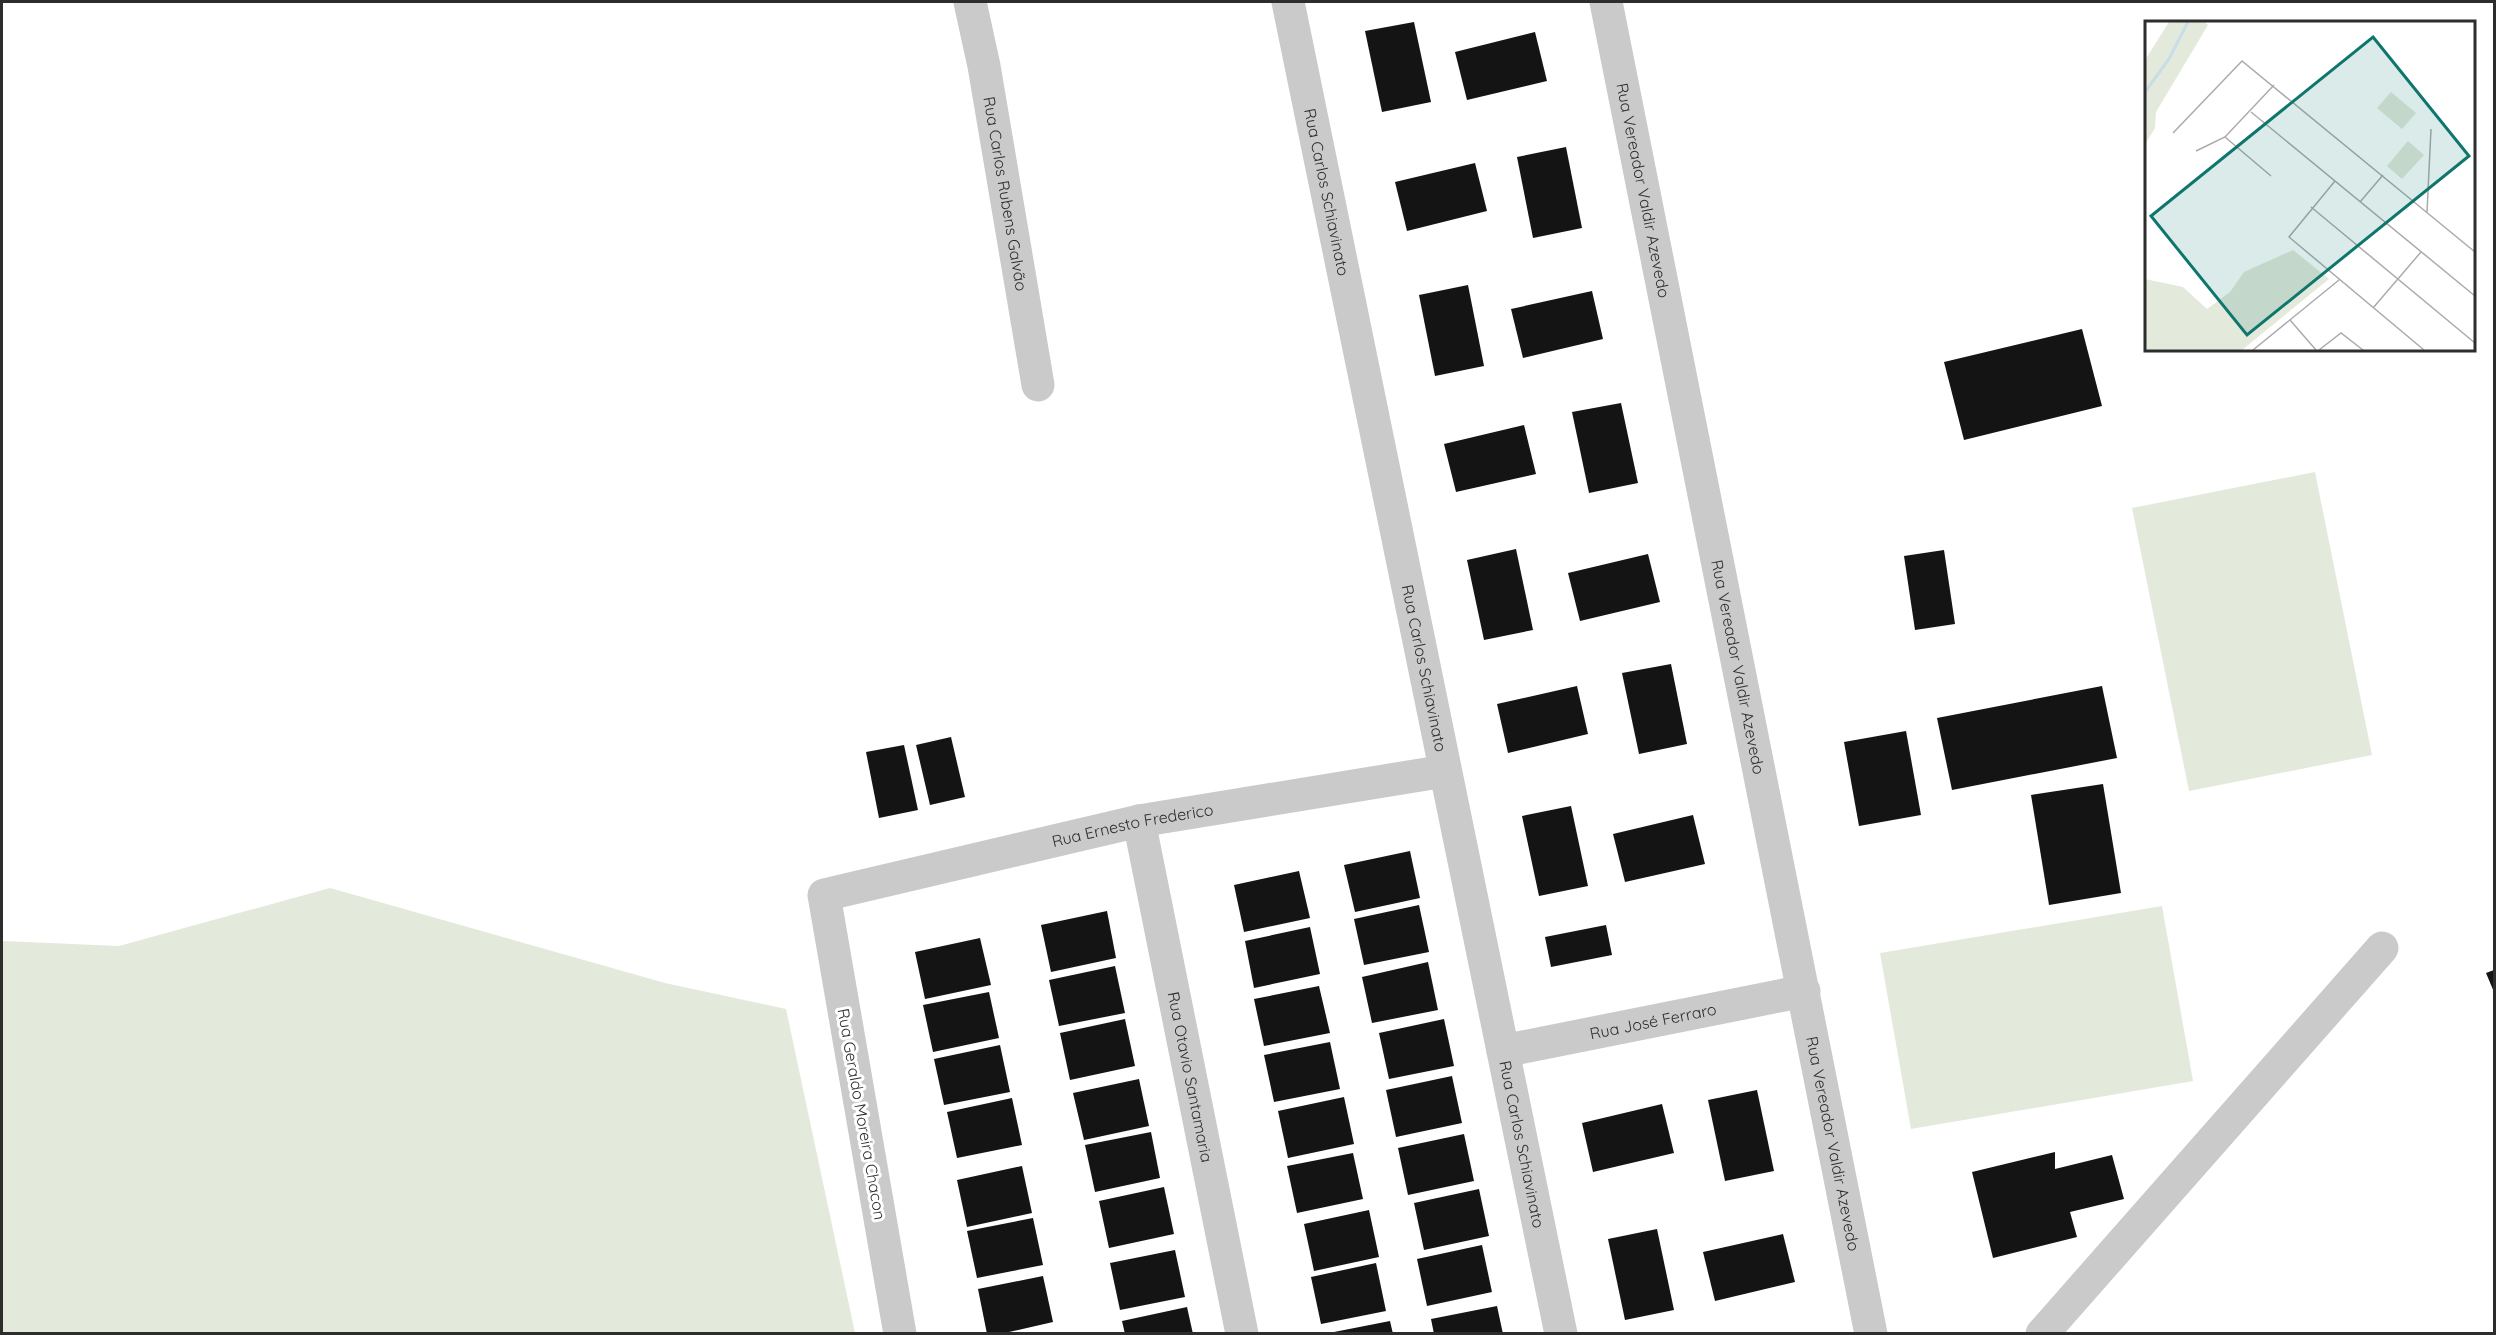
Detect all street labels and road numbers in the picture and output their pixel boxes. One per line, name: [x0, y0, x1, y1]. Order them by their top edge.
street label: Rua Vereador Valdir Azevedo: [1612, 81, 1675, 299]
street label: Rua Carlos Rubens Galvão: [979, 95, 1032, 292]
street label: Rua Carlos Schiavinato: [1300, 107, 1354, 278]
street label: Rua Vereador Valdir Azevedo: [1707, 558, 1769, 776]
street label: Rua Carlos Schiavinato: [1398, 583, 1451, 754]
street label: Rua Ernesto Frederico: [1050, 799, 1215, 851]
street label: Rua Otavio Santamaria: [1163, 990, 1217, 1164]
street label: Rua José Ferraro: [1588, 999, 1718, 1043]
street label: Rua Geraldo Moreira Chacon: [834, 1007, 890, 1221]
street label: Rua Vereador Valdir Azevedo: [1802, 1034, 1864, 1253]
street label: Rua Carlos Schiavinato: [1495, 1059, 1549, 1230]

